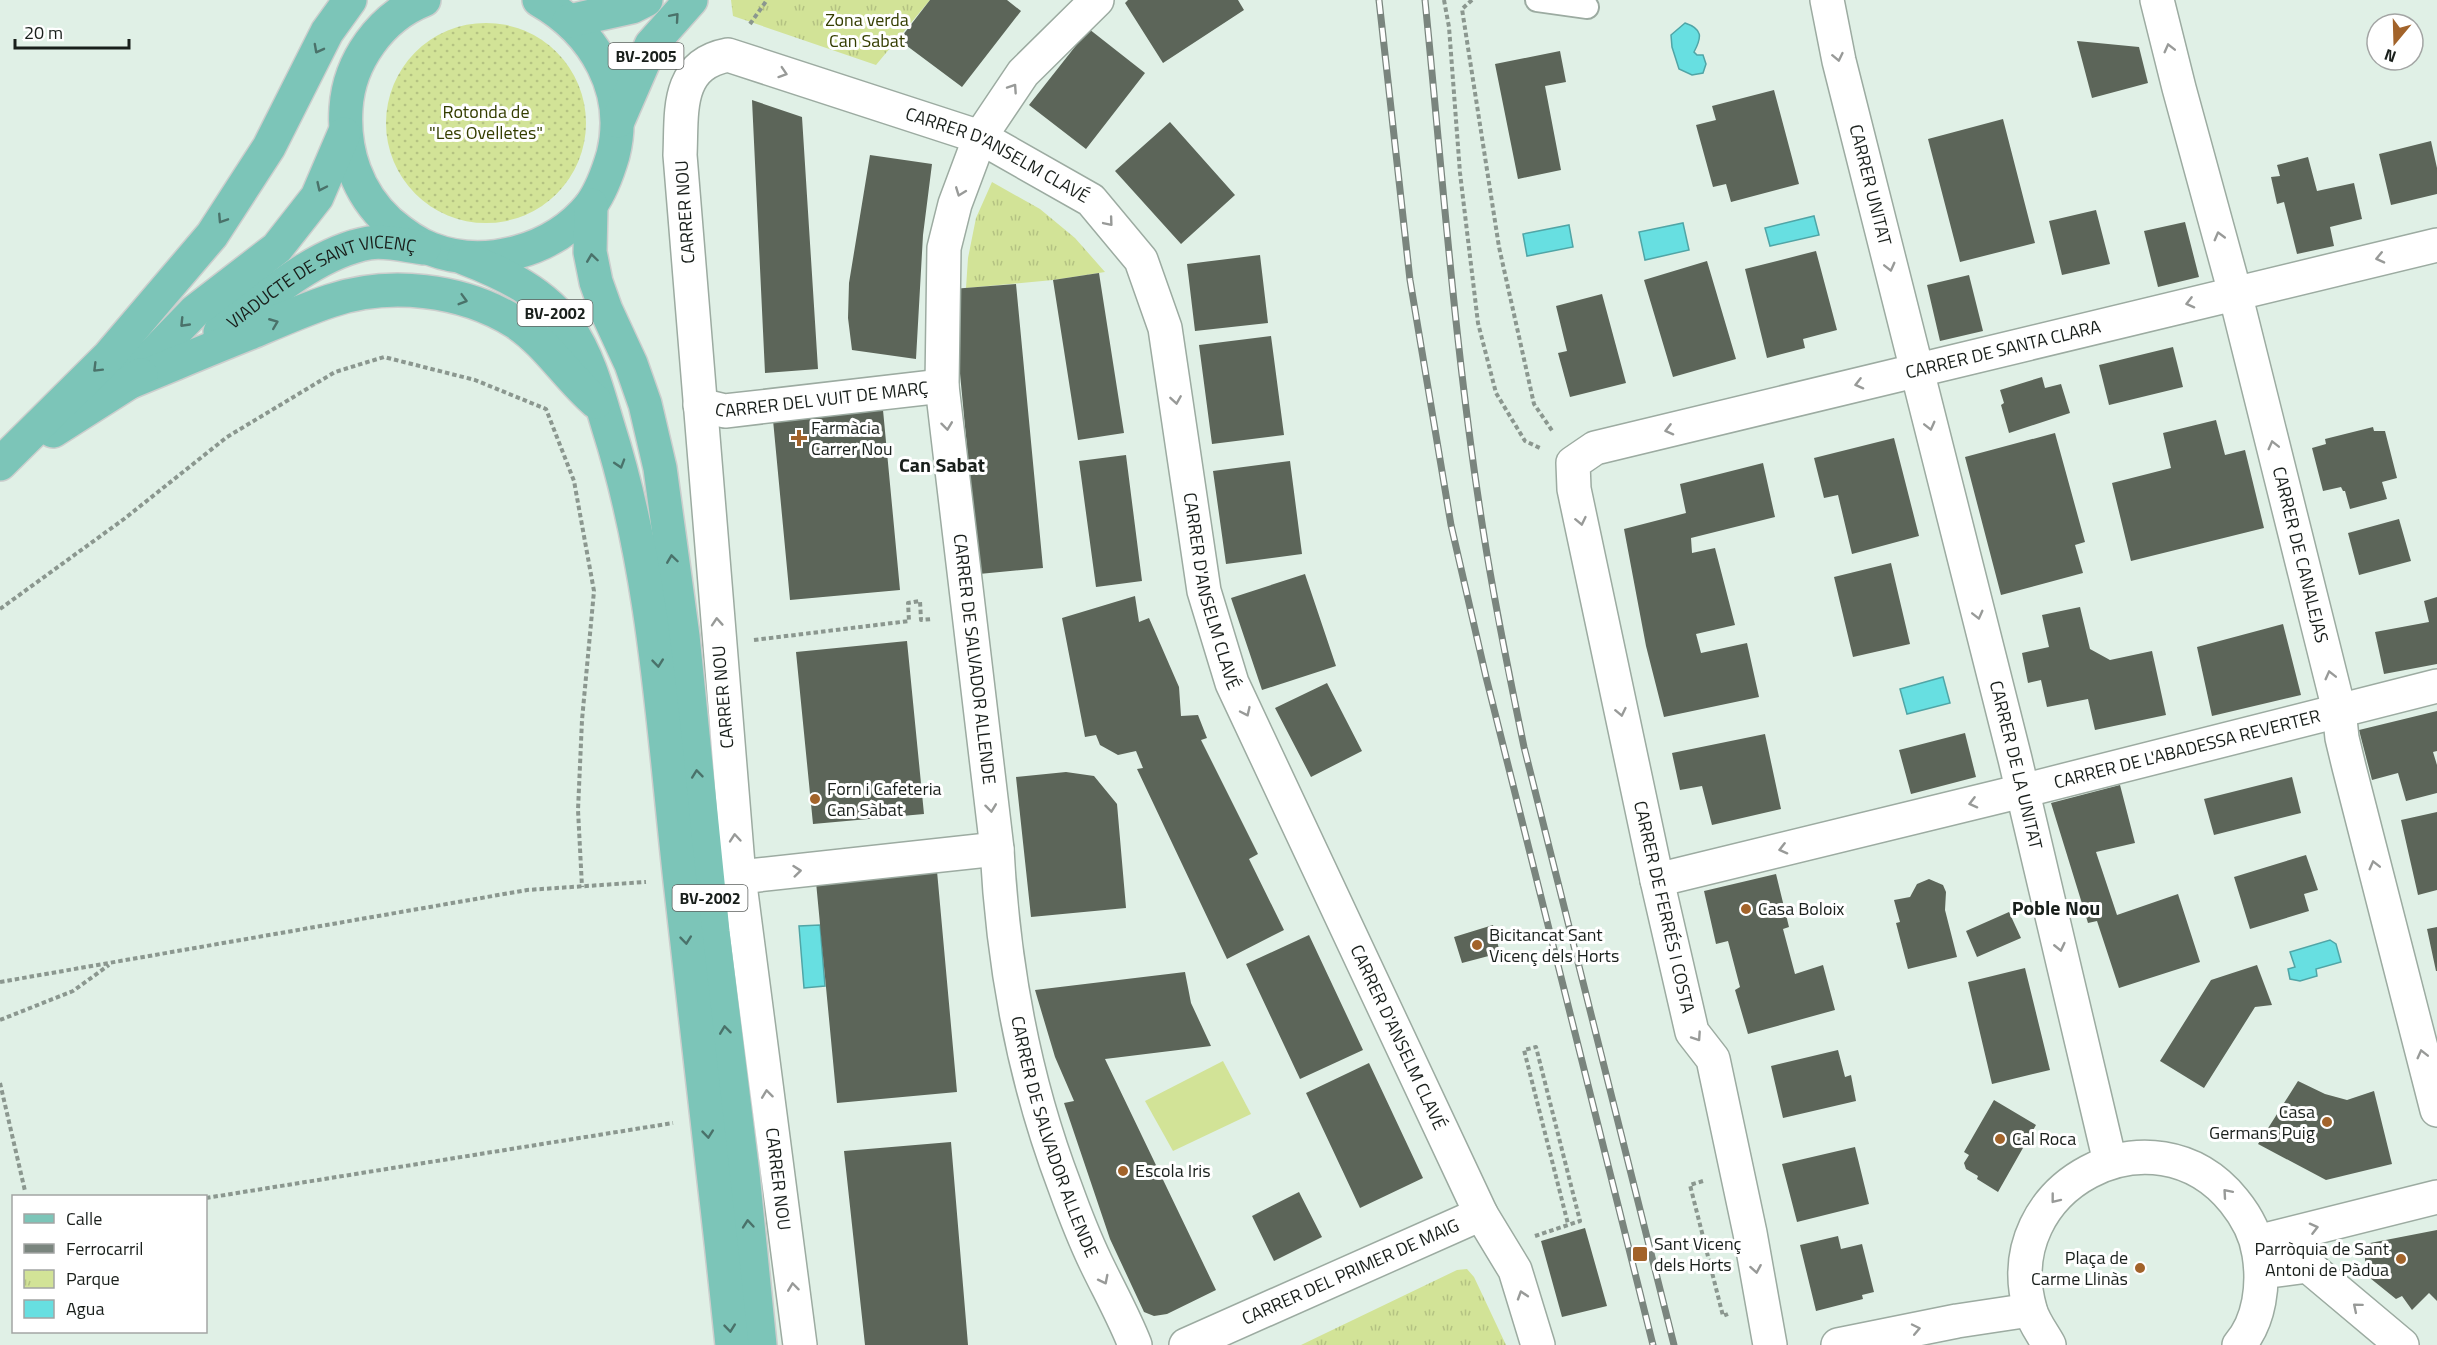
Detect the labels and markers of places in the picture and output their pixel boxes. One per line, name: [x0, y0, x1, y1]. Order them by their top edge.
place label: Farmàcia Carrer Nou: [811, 414, 893, 462]
marker: Farmàcia Carrer Nou: [792, 431, 806, 445]
place label: Forn i Cafeteria Can Sàbat: [827, 775, 942, 823]
marker: Forn i Cafeteria Can Sàbat: [808, 792, 822, 806]
place label: Casa Boloix: [1758, 895, 1845, 922]
marker: Casa Boloix: [1739, 902, 1753, 916]
place label: Bicitancat Sant Vicenç dels Horts: [1489, 921, 1619, 969]
marker: Bicitancat Sant Vicenç dels Horts: [1470, 938, 1484, 952]
place label: Casa Germans Puig: [2209, 1098, 2315, 1146]
marker: Casa Germans Puig: [2320, 1115, 2334, 1129]
place label: Cal Roca: [2012, 1125, 2076, 1152]
marker: Cal Roca: [1993, 1132, 2007, 1146]
place label: Escola Iris: [1135, 1157, 1211, 1184]
marker: Escola Iris: [1116, 1164, 1130, 1178]
place label: Sant Vicenç dels Horts: [1654, 1230, 1742, 1278]
place label: Parròquia de Sant Antoni de Pàdua: [2254, 1235, 2390, 1283]
place label: Plaça de Carme Llinàs: [2031, 1244, 2128, 1292]
marker: Sant Vicenç dels Horts: [1631, 1245, 1649, 1263]
marker: Parròquia de Sant Antoni de Pàdua: [2394, 1252, 2408, 1266]
marker: Plaça de Carme Llinàs: [2133, 1261, 2147, 1275]

